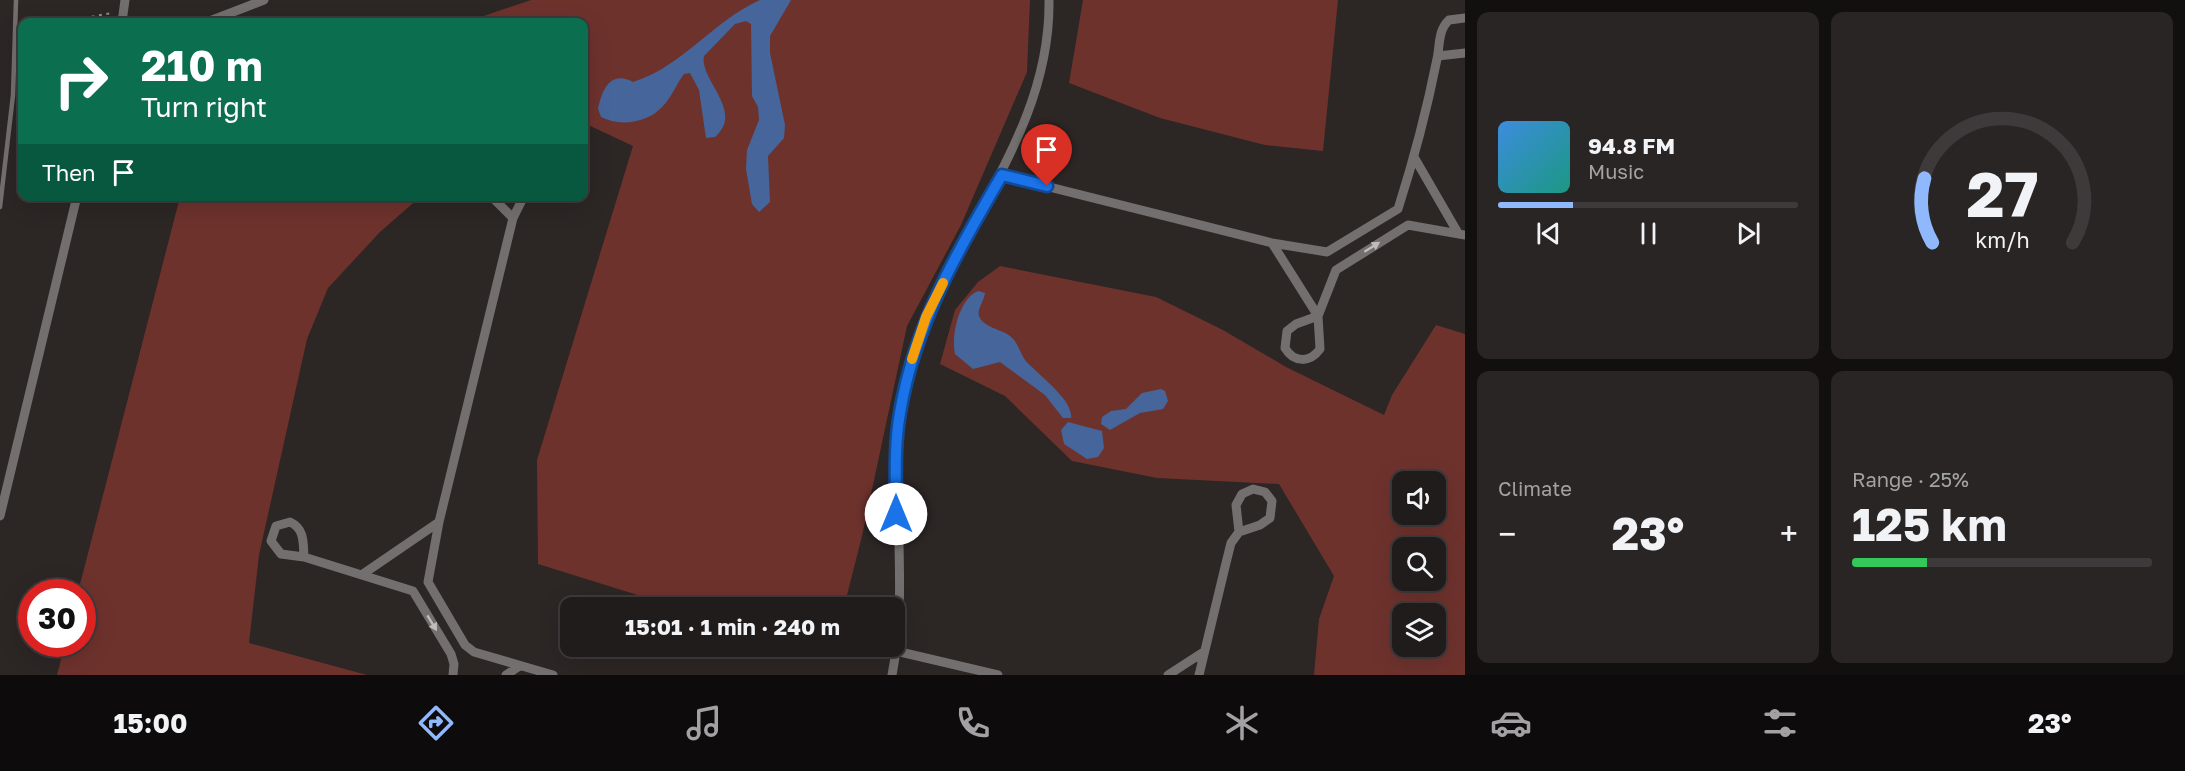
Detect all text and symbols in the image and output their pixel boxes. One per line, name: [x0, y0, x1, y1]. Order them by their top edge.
text: 210 m: [141, 40, 263, 90]
icon: right: [42, 42, 120, 120]
text: Turn right: [141, 91, 267, 123]
pin: [1021, 124, 1072, 186]
text: 94.8 FM: [1588, 132, 1675, 159]
icon: arrive: [1030, 133, 1063, 166]
icon: arrive: [107, 156, 140, 189]
text: 27: [1966, 156, 2038, 231]
text: Then: [42, 159, 95, 186]
text: Music: [1588, 159, 1644, 183]
icon: previous: [1532, 217, 1565, 250]
icon: pause: [1632, 217, 1665, 250]
icon: next: [1732, 217, 1765, 250]
text: km/h: [1975, 227, 2029, 253]
one-way arrow: [1364, 242, 1380, 253]
text: Range · 25%: [1852, 467, 1969, 491]
map controls: [1392, 471, 1446, 657]
button: sound: [1392, 471, 1446, 525]
text: Climate: [1498, 476, 1572, 500]
position arrow: [864, 482, 928, 546]
text: 125 km: [1852, 497, 2007, 551]
text: 23°: [1612, 506, 1684, 560]
text: −: [1498, 514, 1516, 553]
text: +: [1780, 514, 1798, 553]
button: search: [1392, 537, 1446, 591]
speed limit sign: 30: [18, 579, 96, 657]
button: layers: [1392, 603, 1446, 657]
text: 15:01 · 1 min · 240 m: [625, 613, 840, 640]
one-way arrow: [427, 615, 437, 632]
icon: directions: [415, 702, 457, 744]
icon: music: [683, 702, 725, 744]
icon: phone: [952, 702, 994, 744]
icon: climate: [1221, 702, 1263, 744]
icon: car: [1490, 702, 1532, 744]
icon: filters: [1759, 702, 1801, 744]
text: 15:00: [113, 707, 188, 739]
text: 23°: [2028, 707, 2072, 739]

